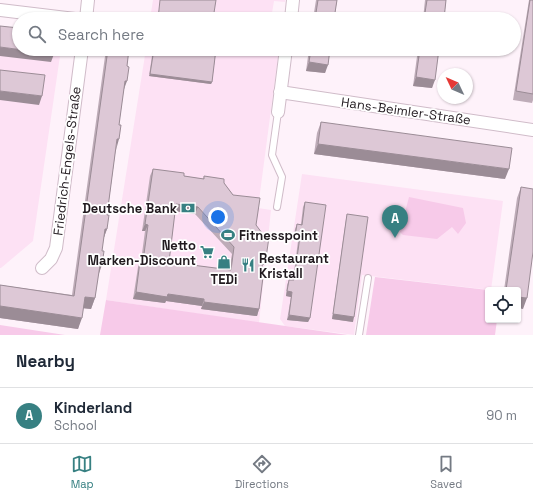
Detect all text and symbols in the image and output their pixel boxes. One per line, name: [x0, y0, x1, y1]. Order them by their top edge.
search box: [12, 12, 521, 56]
icon: search: [26, 23, 48, 45]
text: Search here: [58, 25, 144, 44]
north arrow: [437, 68, 473, 104]
street label: Friedrich-Engels-Straße: [49, 85, 85, 237]
street label: Hans-Beimler-Straße: [340, 93, 472, 129]
place label: Deutsche Bank: [82, 200, 178, 217]
bank icon: Deutsche Bank: [180, 200, 196, 216]
pin: A: [382, 205, 408, 238]
your location: [208, 207, 228, 227]
sports icon: Fitnesspoint: [220, 227, 236, 243]
place label: Fitnesspoint: [239, 227, 318, 244]
place label: Netto Marken-Discount: [88, 237, 196, 269]
supermarket icon: Netto Marken-Discount: [199, 244, 215, 260]
place label: Restaurant Kristall: [259, 250, 329, 282]
shop icon: TEDi: [216, 254, 232, 270]
restaurant icon: Restaurant Kristall: [240, 257, 256, 273]
place label: TEDi: [211, 271, 237, 288]
map controls: [485, 287, 521, 323]
button: locate: [485, 287, 521, 323]
text: Nearby: [16, 350, 75, 372]
text: Kinderland: [54, 398, 132, 417]
text: A: [25, 407, 33, 424]
text: 90 m: [486, 407, 517, 424]
text: School: [54, 417, 97, 434]
tab: Map: [71, 453, 94, 491]
tab: Directions: [235, 453, 289, 491]
tab: Saved: [430, 453, 462, 491]

